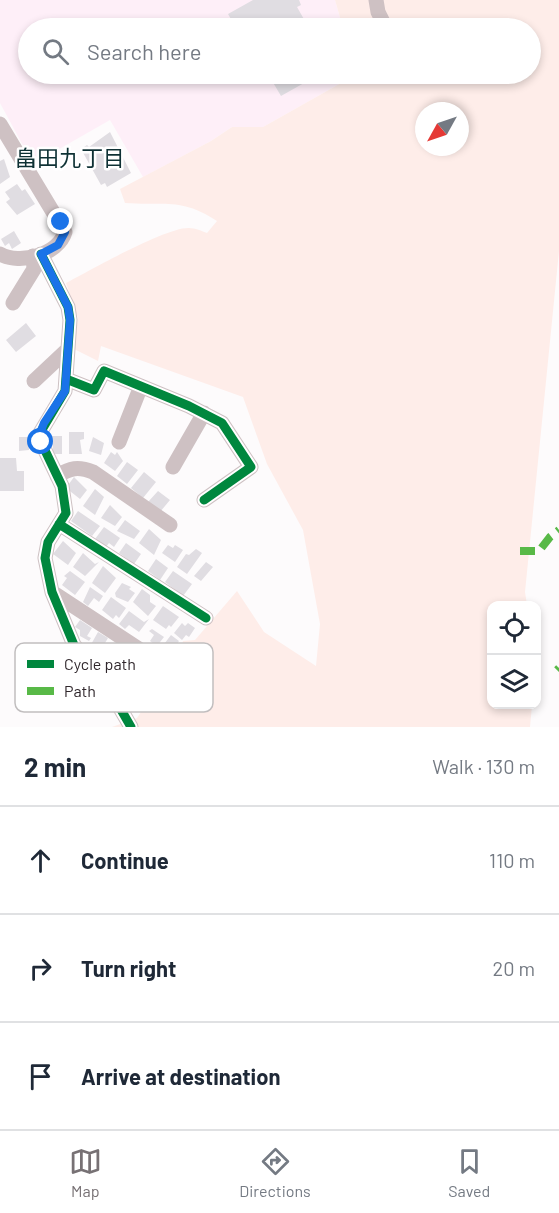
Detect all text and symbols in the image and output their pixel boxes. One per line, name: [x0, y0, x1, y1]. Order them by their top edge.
search box: [18, 18, 541, 84]
icon: search: [39, 35, 72, 68]
text: Search here: [87, 38, 201, 64]
north arrow: [415, 102, 469, 156]
district label: 畠田九丁目: [15, 144, 125, 170]
route end: [47, 208, 73, 234]
route start: [27, 428, 53, 454]
map controls: [487, 601, 541, 709]
button: locate: [487, 601, 541, 655]
legend: [15, 643, 213, 712]
text: Cycle path: [64, 654, 136, 673]
button: layers: [487, 655, 541, 709]
text: Path: [64, 681, 96, 700]
text: 2 min: [24, 751, 86, 782]
text: Walk · 130 m: [432, 754, 535, 778]
icon: ahead: [24, 844, 57, 877]
text: Continue: [81, 847, 169, 873]
text: 110 m: [489, 848, 535, 872]
icon: right: [24, 952, 57, 985]
text: Turn right: [81, 955, 176, 981]
text: 20 m: [492, 956, 535, 980]
icon: arrive: [24, 1060, 57, 1093]
text: Arrive at destination: [81, 1063, 280, 1089]
tab: Map: [69, 1145, 102, 1200]
tab: Directions: [239, 1145, 311, 1200]
tab: Saved: [448, 1145, 490, 1200]

